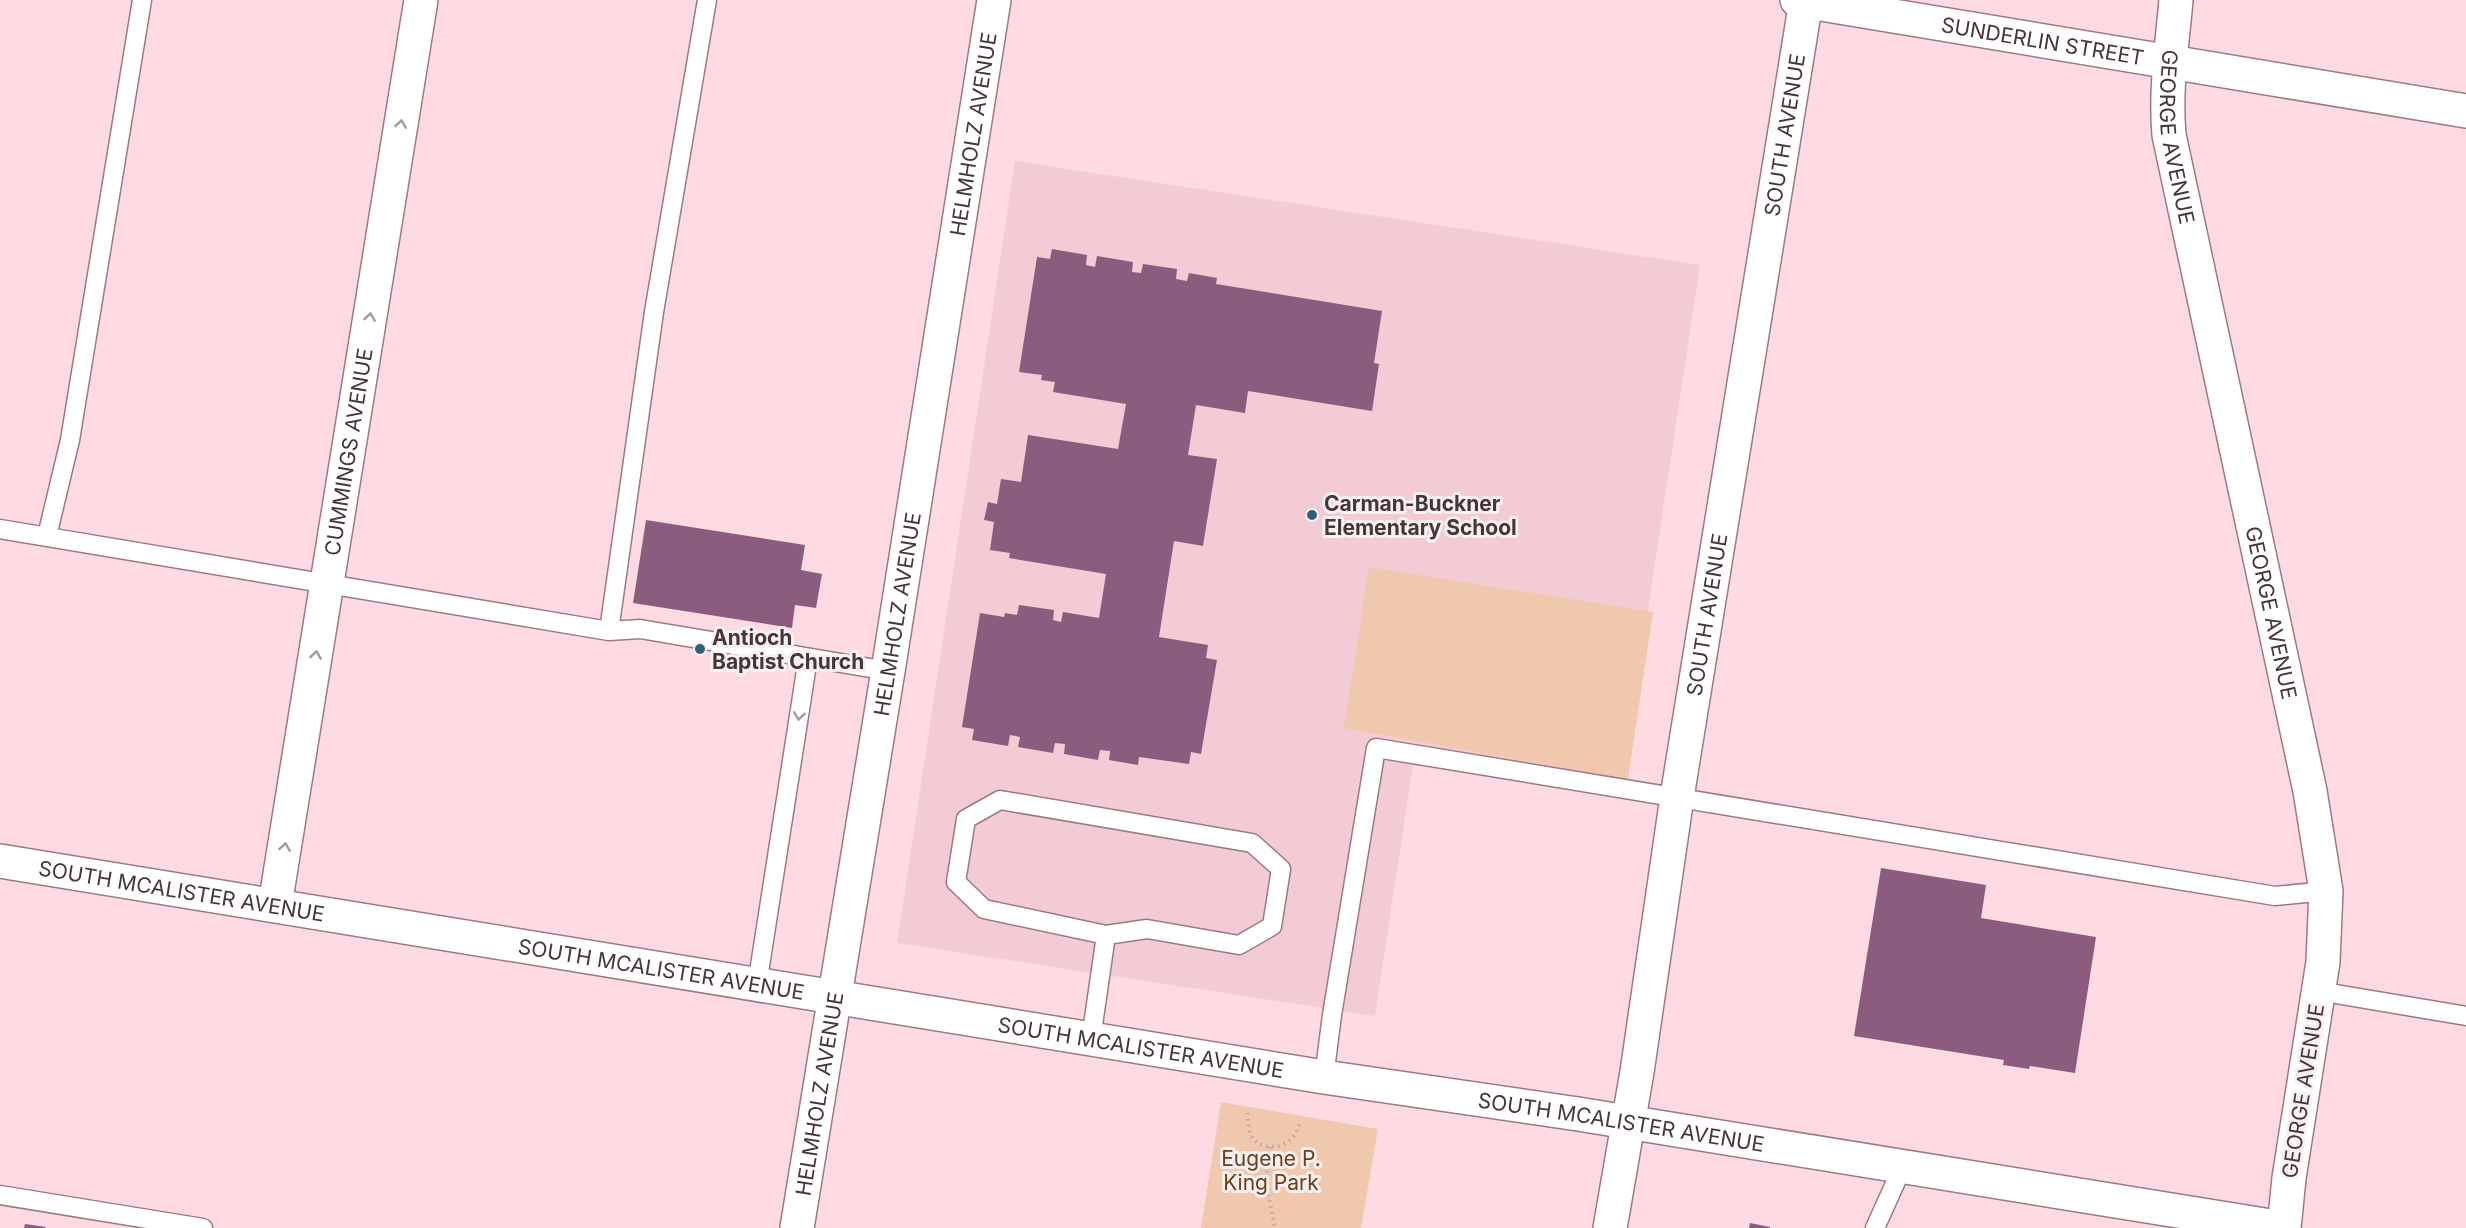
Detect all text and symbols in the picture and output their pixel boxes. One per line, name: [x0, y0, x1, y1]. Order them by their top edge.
street label: SUNDERLIN STREET: [1940, 12, 2146, 70]
street label: HELMHOLZ AVENUE: [944, 30, 1001, 238]
street label: GEORGE AVENUE: [2155, 49, 2200, 226]
street label: SOUTH AVENUE: [1759, 52, 1810, 218]
one-way arrow: [394, 120, 407, 130]
one-way arrow: [364, 312, 376, 322]
street label: CUMMINGS AVENUE: [319, 346, 377, 557]
place label: Carman-Buckner Elementary School: [1324, 491, 1517, 540]
marker: Carman-Buckner Elementary School: [1305, 508, 1319, 522]
street label: HELMHOLZ AVENUE: [868, 510, 925, 718]
street label: GEORGE AVENUE: [2241, 524, 2302, 702]
street label: SOUTH AVENUE: [1681, 531, 1732, 698]
place label: Antioch Baptist Church: [712, 625, 864, 674]
marker: Antioch Baptist Church: [693, 642, 707, 656]
one-way arrow: [310, 650, 322, 659]
one-way arrow: [794, 711, 806, 721]
one-way arrow: [279, 843, 291, 852]
street label: SOUTH MCALISTER AVENUE: [37, 855, 327, 926]
street label: SOUTH MCALISTER AVENUE: [516, 933, 806, 1005]
street label: HELMHOLZ AVENUE: [790, 990, 848, 1197]
street label: GEORGE AVENUE: [2277, 1002, 2329, 1180]
street label: SOUTH MCALISTER AVENUE: [996, 1011, 1286, 1083]
street label: SOUTH MCALISTER AVENUE: [1476, 1087, 1766, 1156]
park label: Eugene P. King Park: [1221, 1146, 1321, 1195]

